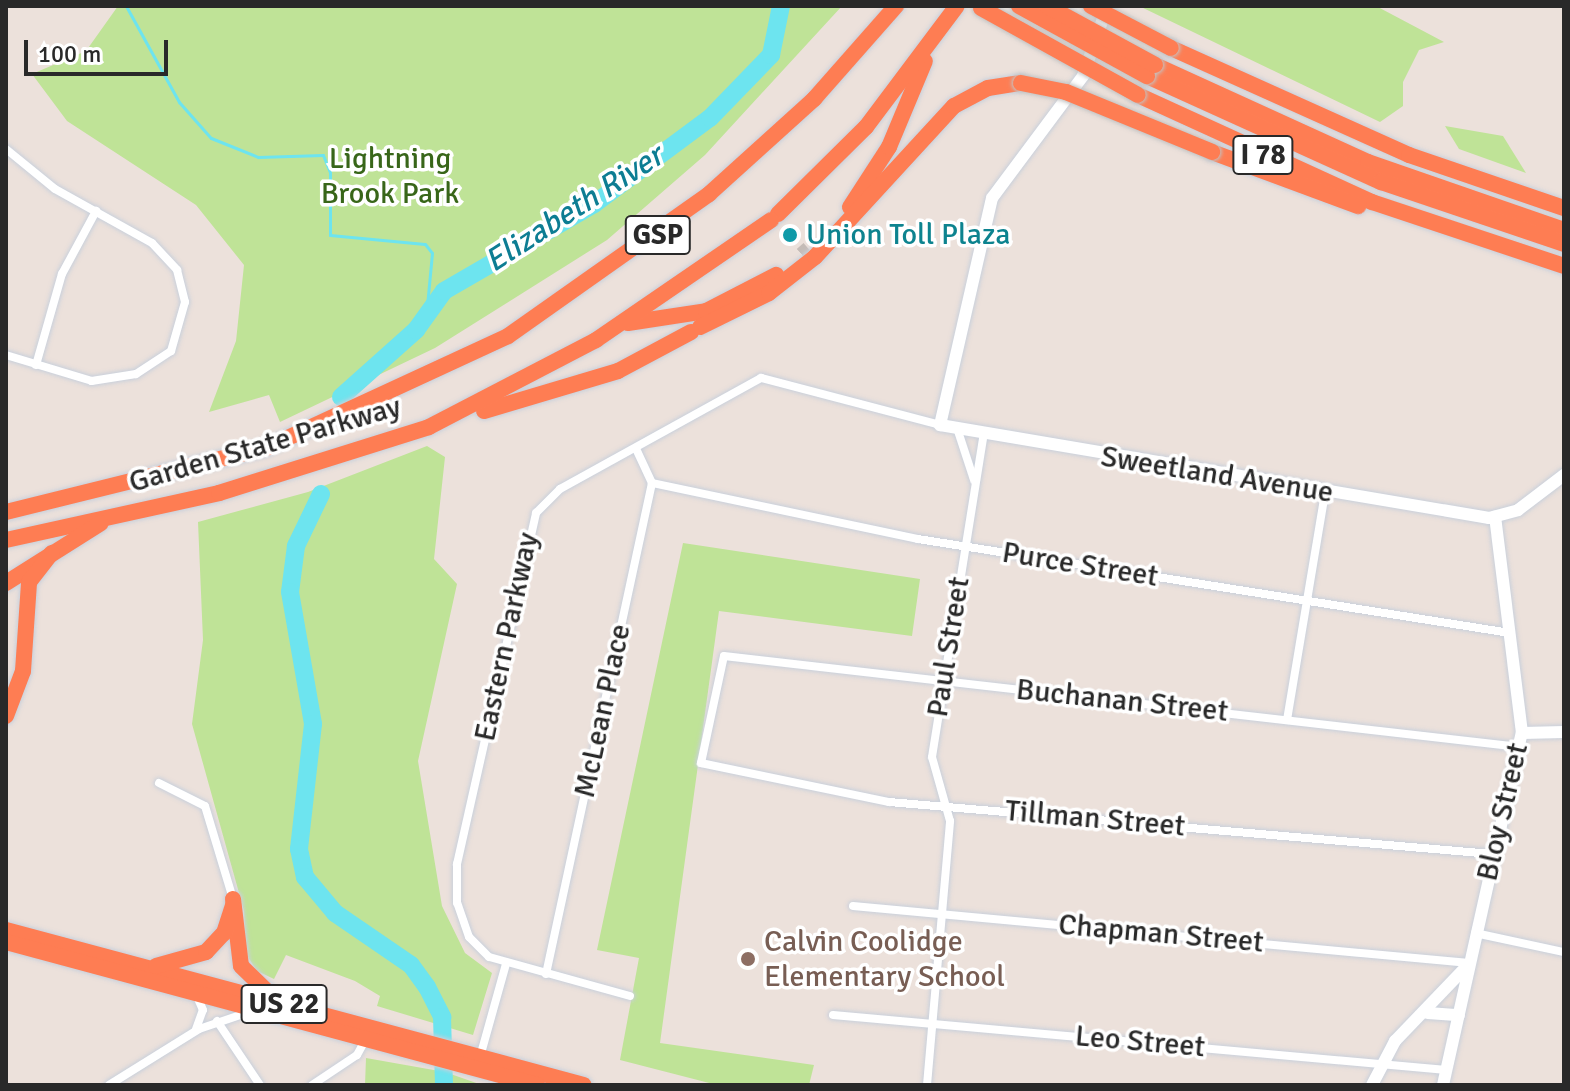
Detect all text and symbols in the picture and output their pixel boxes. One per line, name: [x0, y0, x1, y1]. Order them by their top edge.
scale bar: [28, 24, 172, 74]
text: 100 m: [38, 39, 101, 69]
road number: I 78: [1231, 131, 1295, 179]
water label: Elizabeth River: [478, 137, 670, 281]
park label: Lightning Brook Park: [321, 141, 459, 212]
road number: GSP: [624, 211, 692, 259]
place label: Union Toll Plaza: [806, 217, 1011, 253]
marker: Union Toll Plaza: [781, 226, 799, 244]
street label: Garden State Parkway: [125, 389, 405, 501]
street label: Sweetland Avenue: [1098, 439, 1336, 511]
street label: Eastern Parkway: [467, 529, 547, 745]
street label: Purce Street: [1000, 535, 1160, 595]
street label: Paul Street: [920, 574, 978, 720]
street label: McLean Place: [567, 621, 639, 801]
street label: Buchanan Street: [1014, 672, 1230, 730]
street label: Bloy Street: [1470, 739, 1536, 885]
street label: Tillman Street: [1004, 793, 1186, 845]
street label: Chapman Street: [1057, 907, 1265, 961]
place label: Calvin Coolidge Elementary School: [764, 924, 1005, 994]
marker: Calvin Coolidge Elementary School: [739, 950, 757, 968]
road number: US 22: [240, 980, 328, 1028]
street label: Leo Street: [1074, 1018, 1206, 1066]

